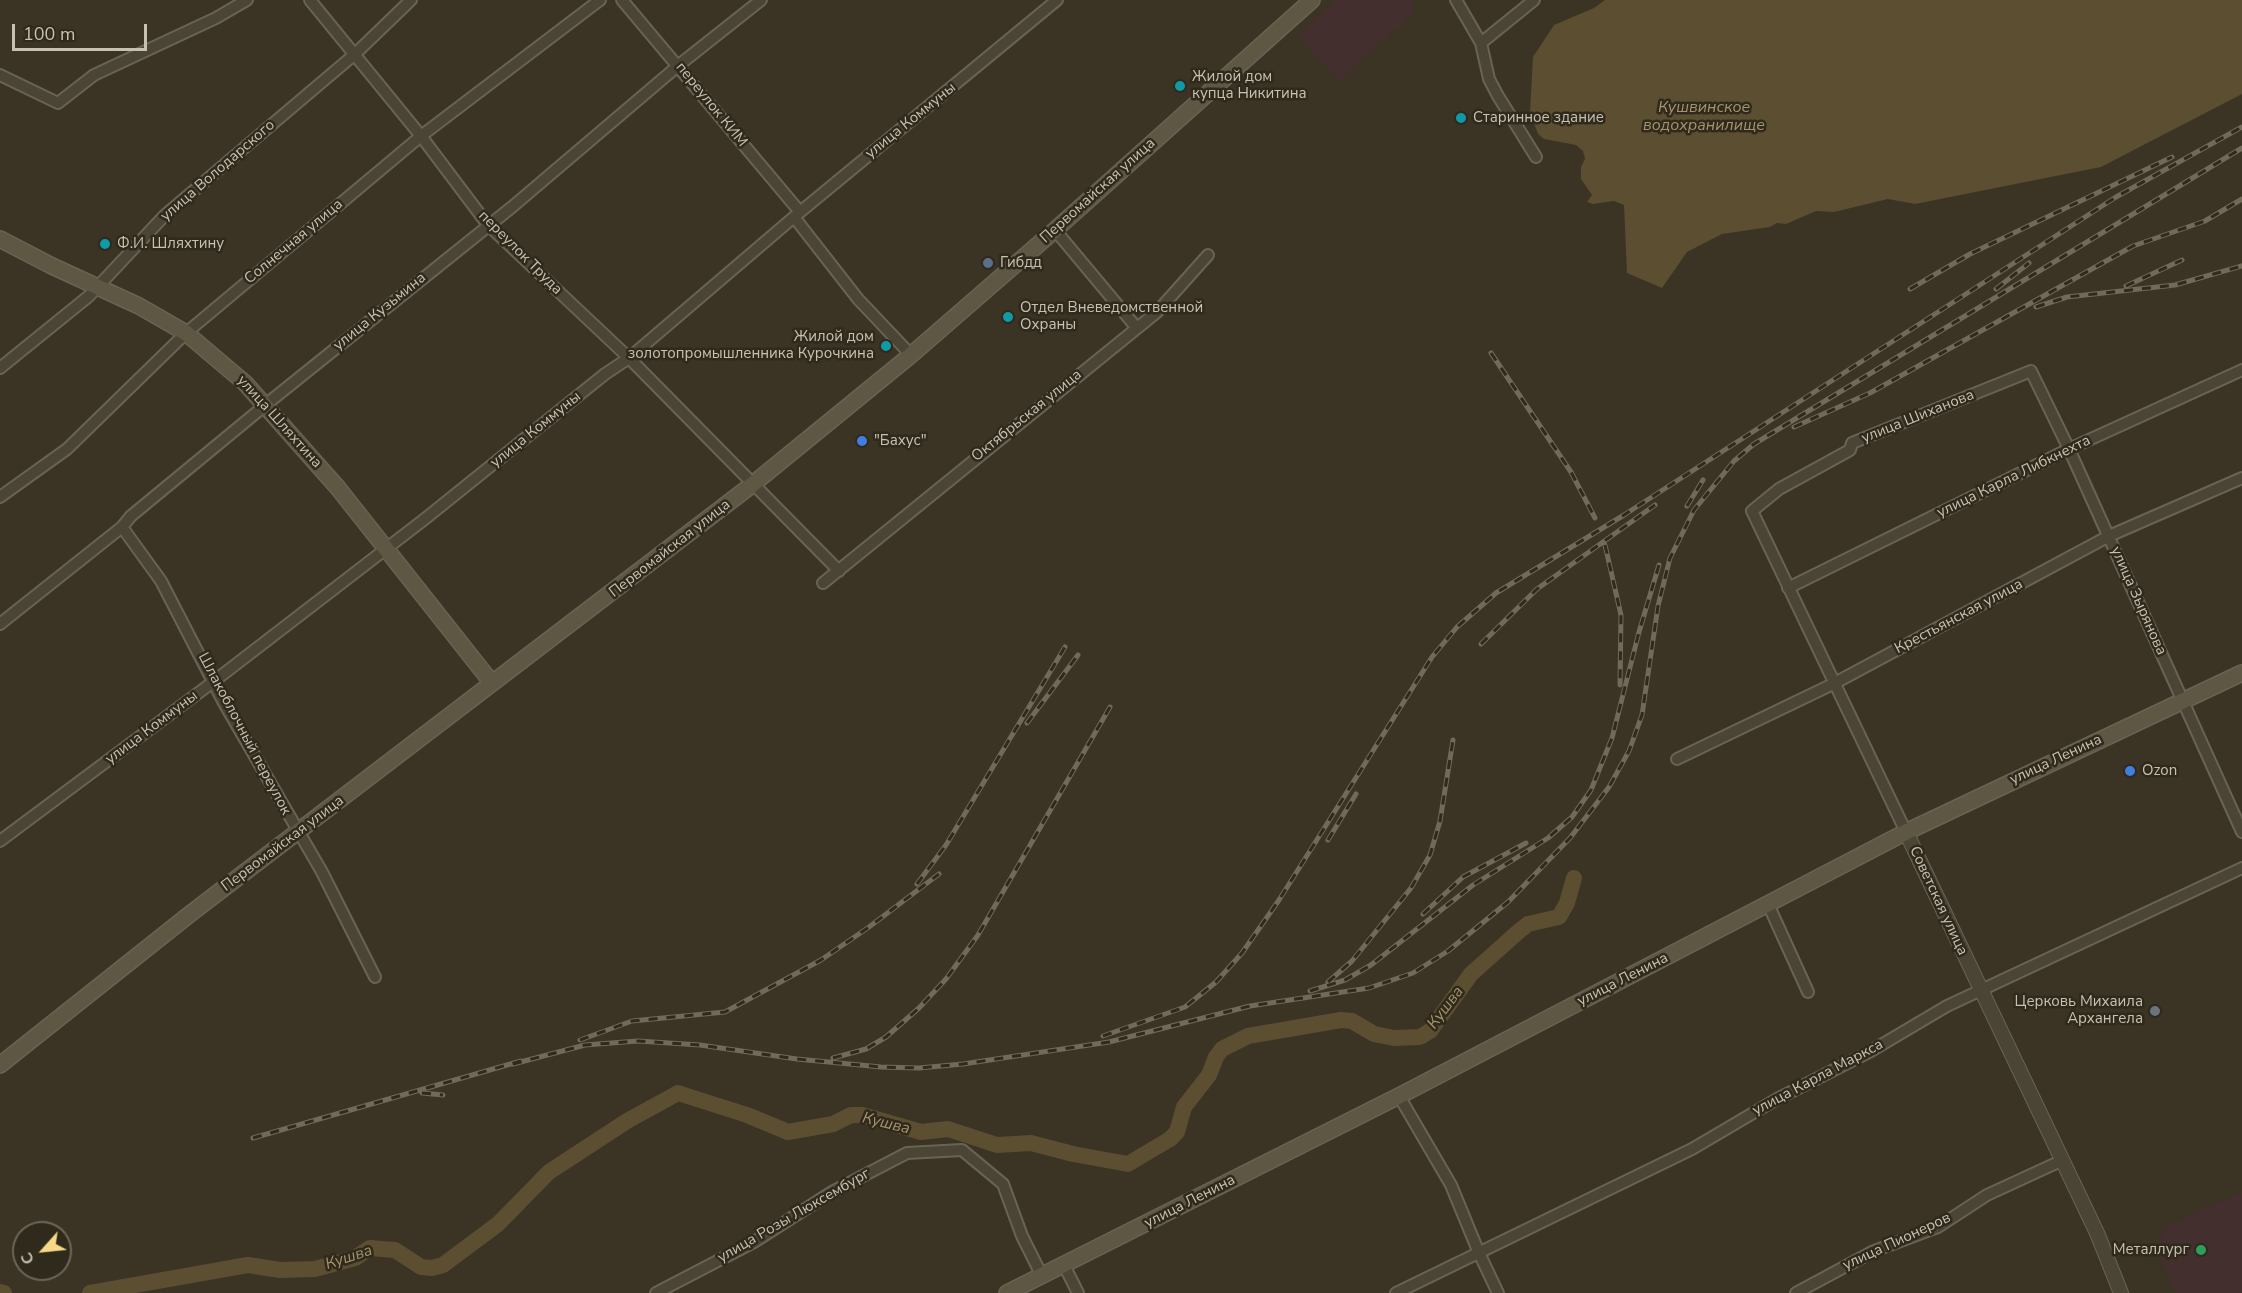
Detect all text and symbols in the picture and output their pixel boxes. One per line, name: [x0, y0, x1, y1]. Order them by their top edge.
scale bar: [15, 12, 150, 50]
text: 100 m: [23, 22, 75, 46]
street label: переулок КИМ: [671, 59, 751, 151]
place label: Жилой дом купца Никитина: [1192, 68, 1307, 103]
street label: улица Коммуны: [862, 79, 960, 163]
marker: Жилой дом купца Никитина: [1173, 79, 1187, 93]
water label: Кушвинское водохранилище: [1643, 98, 1765, 136]
place label: Старинное здание: [1473, 109, 1604, 127]
marker: Старинное здание: [1454, 111, 1468, 125]
street label: улица Володарского: [157, 116, 279, 226]
street label: Первомайская улица: [1037, 135, 1159, 247]
street label: Солнечная улица: [241, 196, 347, 288]
street label: переулок Труда: [474, 207, 566, 299]
place label: Ф.И. Шляхтину: [117, 235, 224, 253]
marker: Ф.И. Шляхтину: [98, 237, 112, 251]
place label: Гибдд: [1000, 254, 1042, 272]
marker: Гибдд: [981, 256, 995, 270]
street label: улица Кузьмина: [330, 269, 430, 355]
place label: Отдел Вневедомственной Охраны: [1020, 299, 1203, 334]
marker: Отдел Вневедомственной Охраны: [1001, 310, 1015, 324]
place label: Жилой дом золотопромышленника Курочкина: [628, 328, 874, 363]
marker: Жилой дом золотопромышленника Курочкина: [879, 339, 893, 353]
street label: Октябрьская улица: [968, 366, 1086, 466]
street label: улица Шляхтина: [233, 372, 325, 472]
street label: улица Шиханова: [1859, 386, 1977, 448]
street label: улица Коммуны: [487, 388, 585, 472]
place label: "Бахус": [874, 432, 927, 450]
street label: улица Карла Либкнехта: [1934, 432, 2094, 522]
marker: "Бахус": [855, 434, 869, 448]
street label: Первомайская улица: [606, 496, 734, 602]
street label: улица Зырянова: [2106, 544, 2170, 658]
street label: Крестьянская улица: [1892, 576, 2026, 658]
street label: Шлакоблочный переулок: [194, 650, 294, 818]
street label: улица Коммуны: [102, 687, 202, 769]
street label: улица Ленина: [2007, 731, 2105, 789]
place label: Ozon: [2142, 762, 2177, 780]
marker: Ozon: [2123, 764, 2137, 778]
street label: Первомайская улица: [218, 792, 348, 896]
street label: Советская улица: [1905, 844, 1971, 958]
street label: улица Ленина: [1575, 949, 1671, 1011]
water label: Кушва: [1424, 983, 1468, 1033]
place label: Церковь Михаила Архангела: [2015, 993, 2143, 1028]
marker: Церковь Михаила Архангела: [2148, 1004, 2162, 1018]
street label: улица Карла Маркса: [1750, 1036, 1886, 1120]
water label: Кушва: [860, 1109, 912, 1139]
street label: улица Розы Люксембург: [715, 1165, 873, 1267]
street label: улица Ленина: [1142, 1171, 1238, 1233]
street label: улица Пионеров: [1840, 1209, 1954, 1275]
north arrow: [12, 1221, 72, 1281]
water label: Кушва: [323, 1241, 375, 1275]
place label: Металлург: [2113, 1241, 2189, 1259]
marker: Металлург: [2194, 1243, 2208, 1257]
text: С: [15, 1248, 40, 1268]

